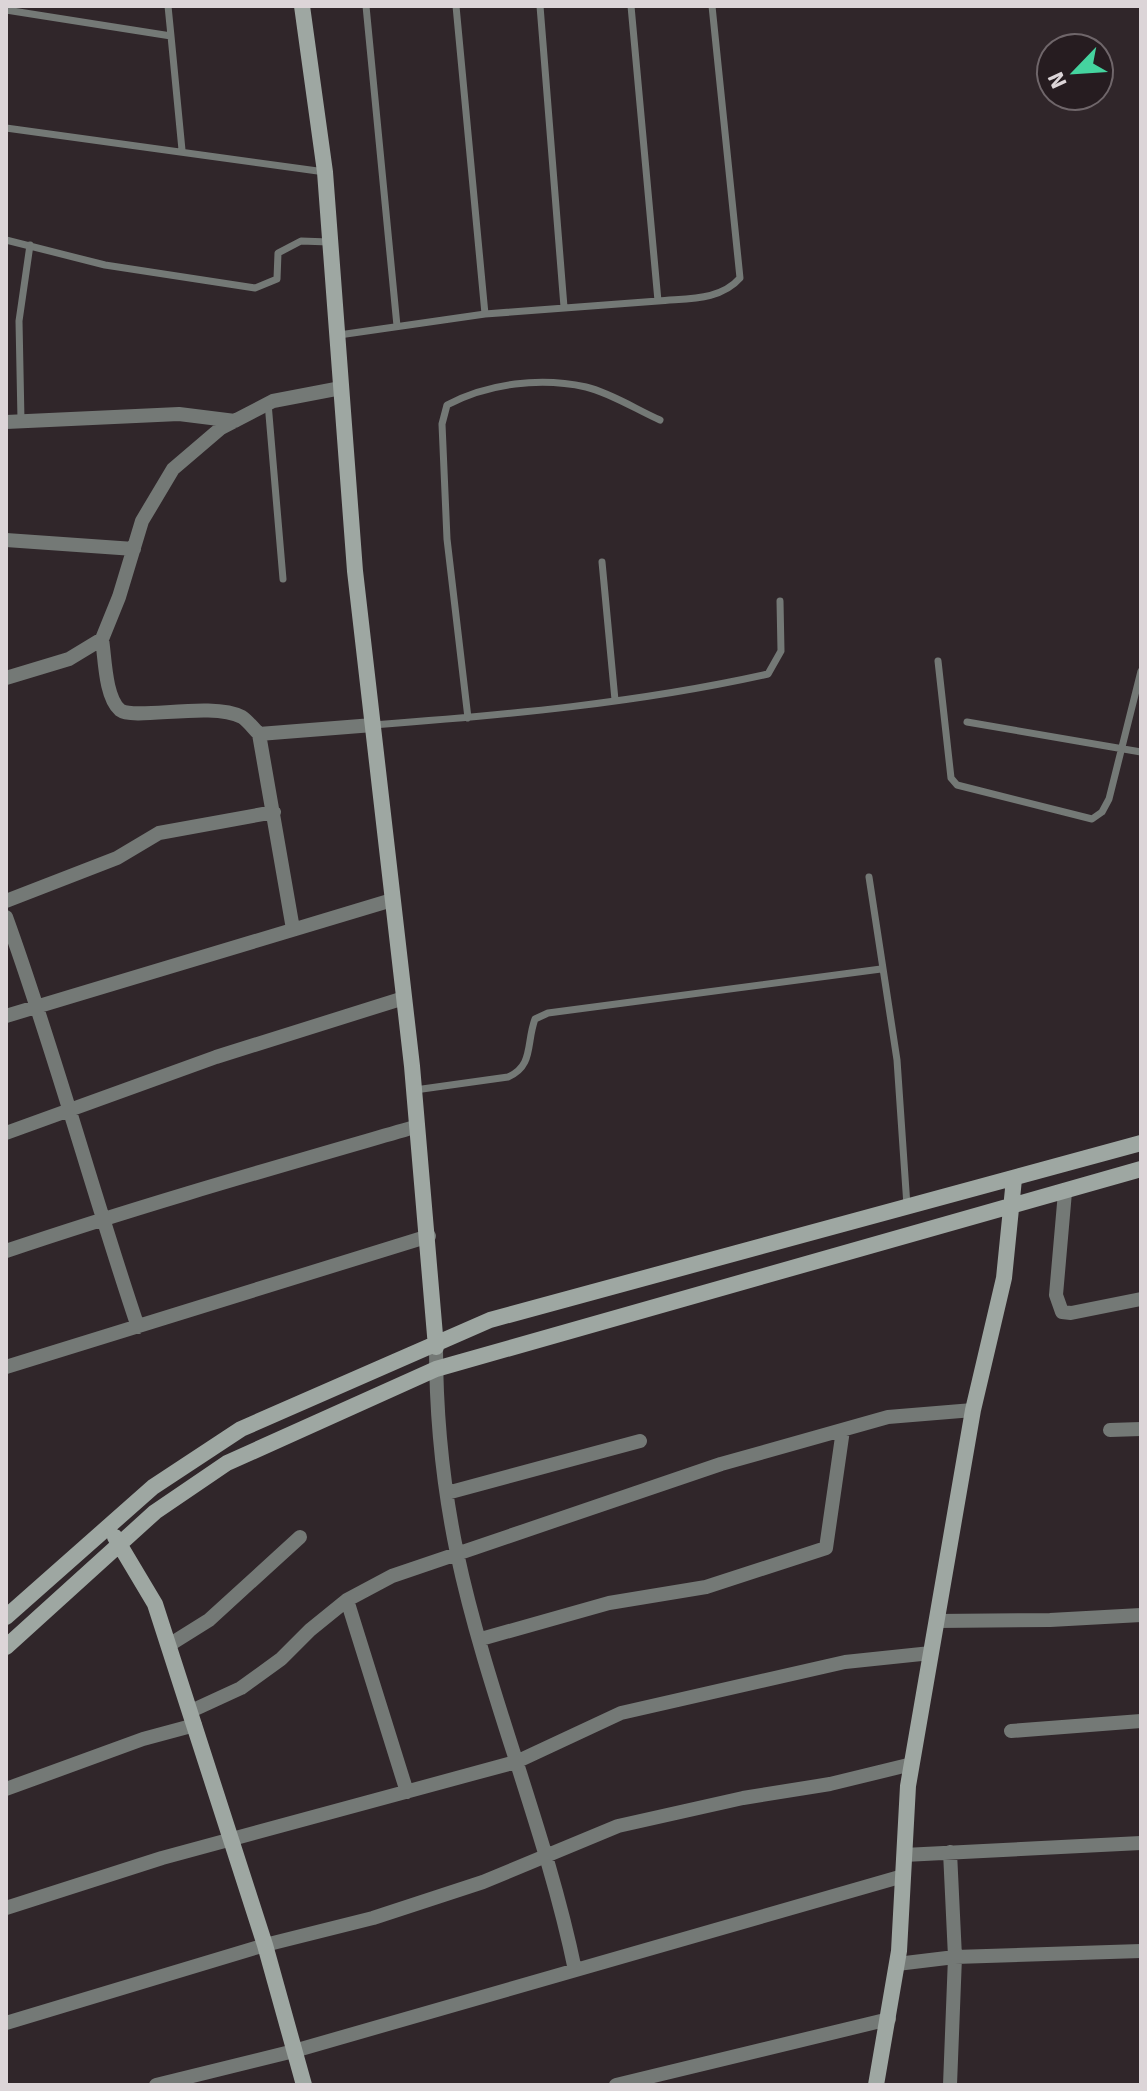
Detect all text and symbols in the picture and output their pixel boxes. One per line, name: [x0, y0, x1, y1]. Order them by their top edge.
north arrow: [1035, 32, 1115, 112]
text: N: [1042, 68, 1073, 93]

